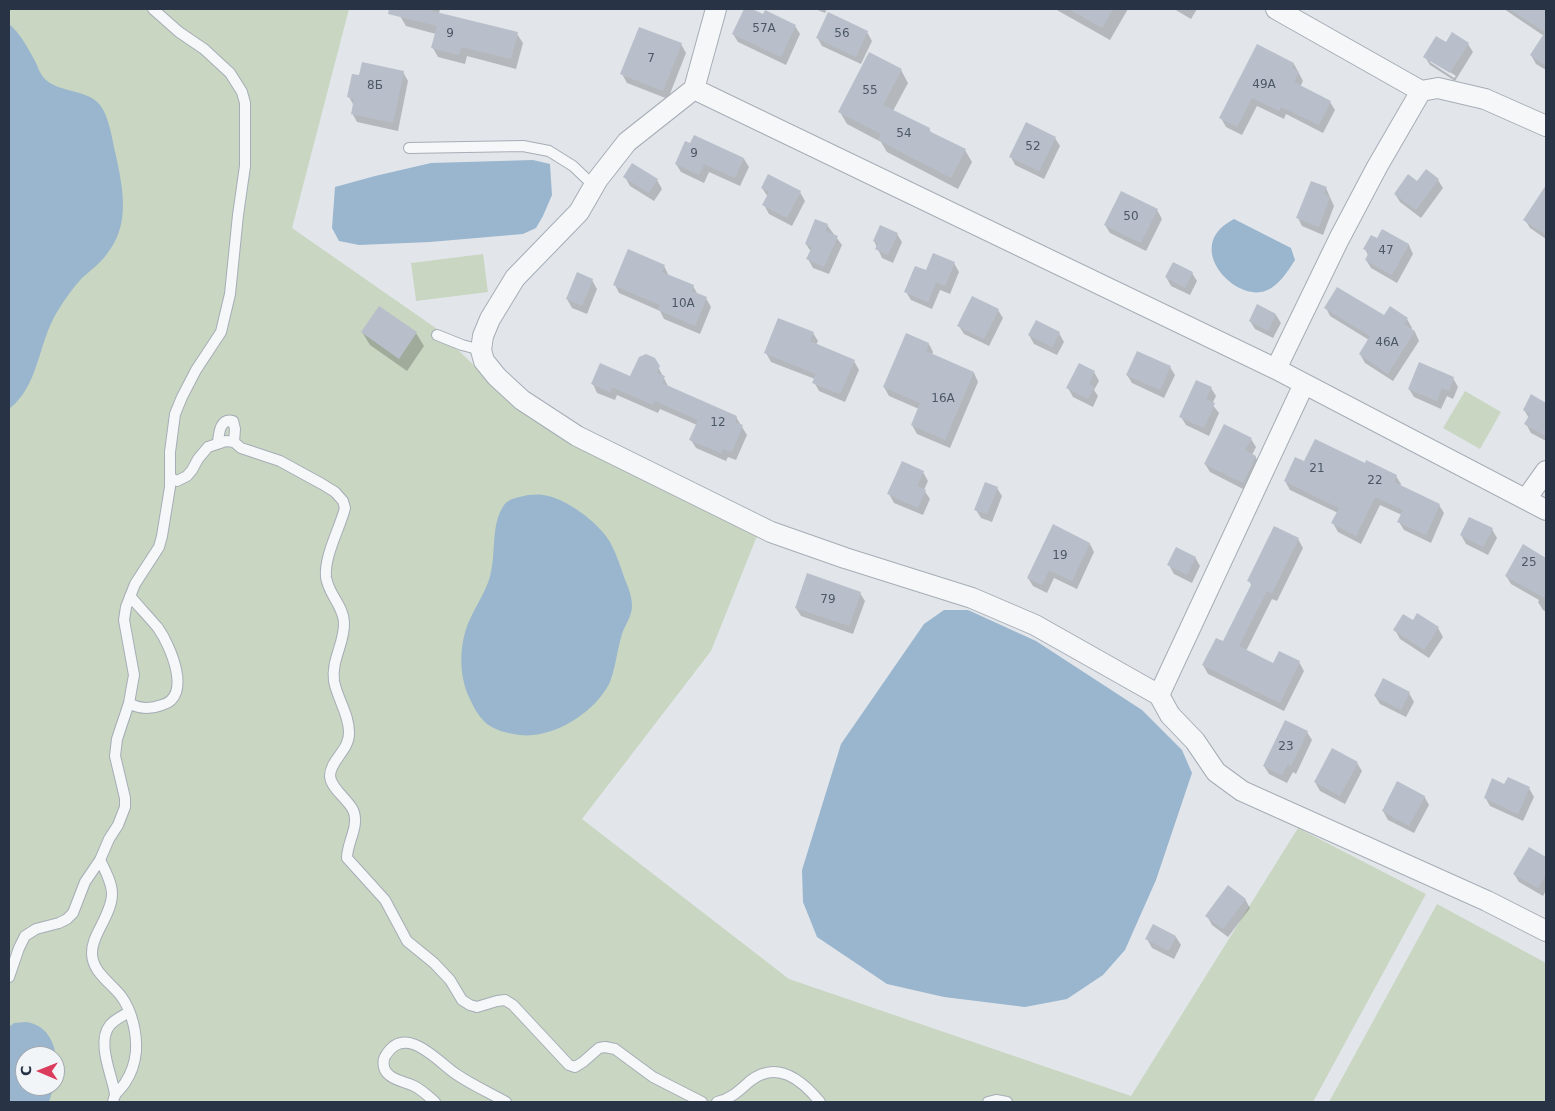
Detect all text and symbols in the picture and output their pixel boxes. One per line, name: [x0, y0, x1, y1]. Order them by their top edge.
house number: 57А: [752, 22, 776, 36]
house number: 9: [446, 27, 454, 41]
house number: 56: [834, 27, 850, 41]
house number: 7: [647, 52, 655, 66]
house number: 49А: [1252, 78, 1276, 92]
house number: 8Б: [367, 79, 383, 93]
house number: 55: [862, 84, 878, 98]
house number: 54: [896, 127, 912, 141]
house number: 52: [1025, 140, 1041, 154]
house number: 9: [690, 147, 698, 161]
house number: 50: [1123, 210, 1139, 224]
house number: 47: [1378, 244, 1394, 258]
house number: 10А: [671, 297, 695, 311]
house number: 46А: [1375, 336, 1399, 350]
house number: 16А: [931, 392, 955, 406]
house number: 12: [710, 416, 726, 430]
house number: 21: [1309, 462, 1325, 476]
house number: 22: [1367, 474, 1383, 488]
house number: 19: [1052, 549, 1068, 563]
house number: 25: [1521, 556, 1537, 570]
house number: 79: [820, 593, 836, 607]
house number: 23: [1278, 740, 1294, 754]
north arrow: [15, 1046, 65, 1096]
text: С: [18, 1065, 34, 1076]

